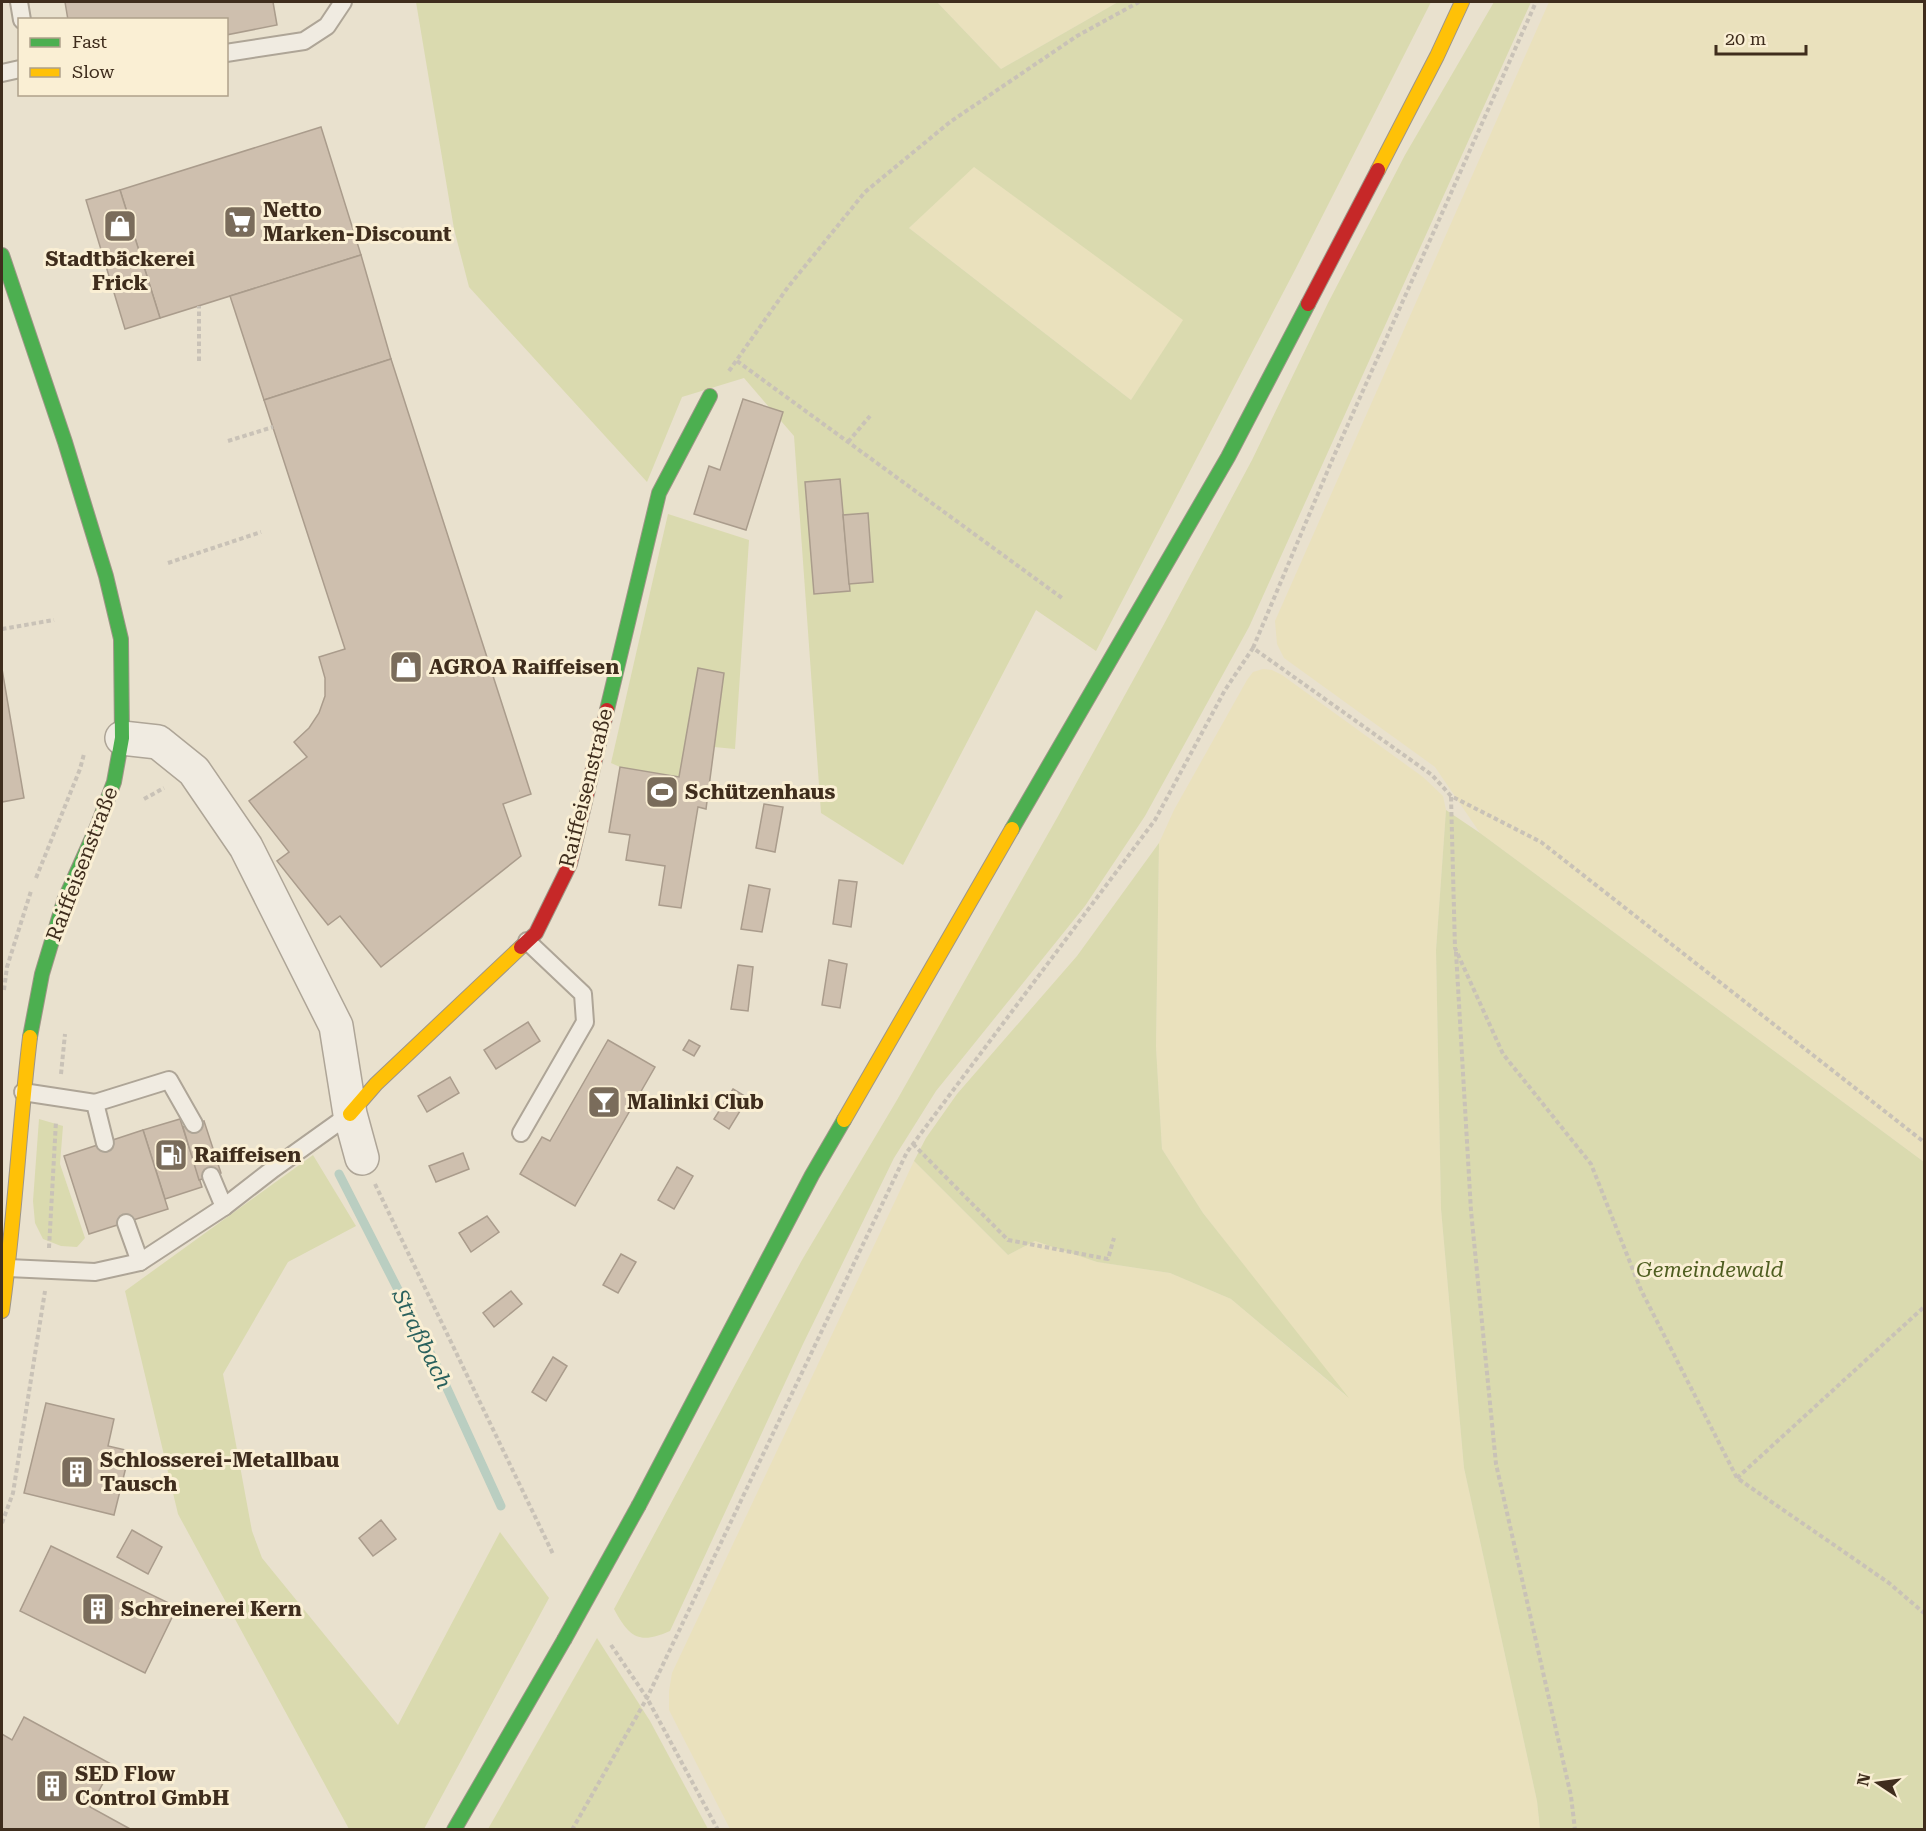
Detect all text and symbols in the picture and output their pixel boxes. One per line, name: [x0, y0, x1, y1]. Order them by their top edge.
legend: [18, 18, 228, 96]
scale bar: [1716, 18, 1806, 56]
text: 20 m: [1725, 28, 1766, 49]
text: Fast: [72, 31, 107, 52]
text: Slow: [72, 61, 114, 82]
place label: Netto Marken-Discount: [263, 198, 452, 246]
supermarket icon: Netto Marken-Discount: [222, 204, 258, 240]
shop icon: Stadtbäckerei Frick: [102, 208, 138, 244]
place label: Stadtbäckerei Frick: [45, 247, 195, 295]
shop icon: AGROA Raiffeisen: [388, 649, 424, 685]
place label: AGROA Raiffeisen: [429, 655, 619, 679]
street label: Raiffeisenstraße: [555, 706, 617, 870]
sports icon: Schützenhaus: [644, 774, 680, 810]
place label: Schützenhaus: [685, 780, 836, 804]
street label: Raiffeisenstraße: [42, 784, 122, 944]
bar icon: Malinki Club: [586, 1084, 622, 1120]
place label: Malinki Club: [627, 1090, 764, 1114]
fuel station icon: Raiffeisen: [153, 1137, 189, 1173]
place label: Raiffeisen: [194, 1143, 301, 1167]
park label: Gemeindewald: [1636, 1258, 1784, 1282]
water label: Straßbach: [387, 1284, 457, 1393]
place label: Schlosserei-Metallbau Tausch: [100, 1448, 340, 1496]
building icon: Schlosserei-Metallbau Tausch: [59, 1454, 95, 1490]
building icon: Schreinerei Kern: [80, 1591, 116, 1627]
place label: Schreinerei Kern: [121, 1597, 302, 1621]
north arrow: [1848, 1753, 1908, 1813]
place label: SED Flow Control GmbH: [75, 1762, 229, 1810]
building icon: SED Flow Control GmbH: [34, 1768, 70, 1804]
text: N: [1853, 1772, 1875, 1788]

